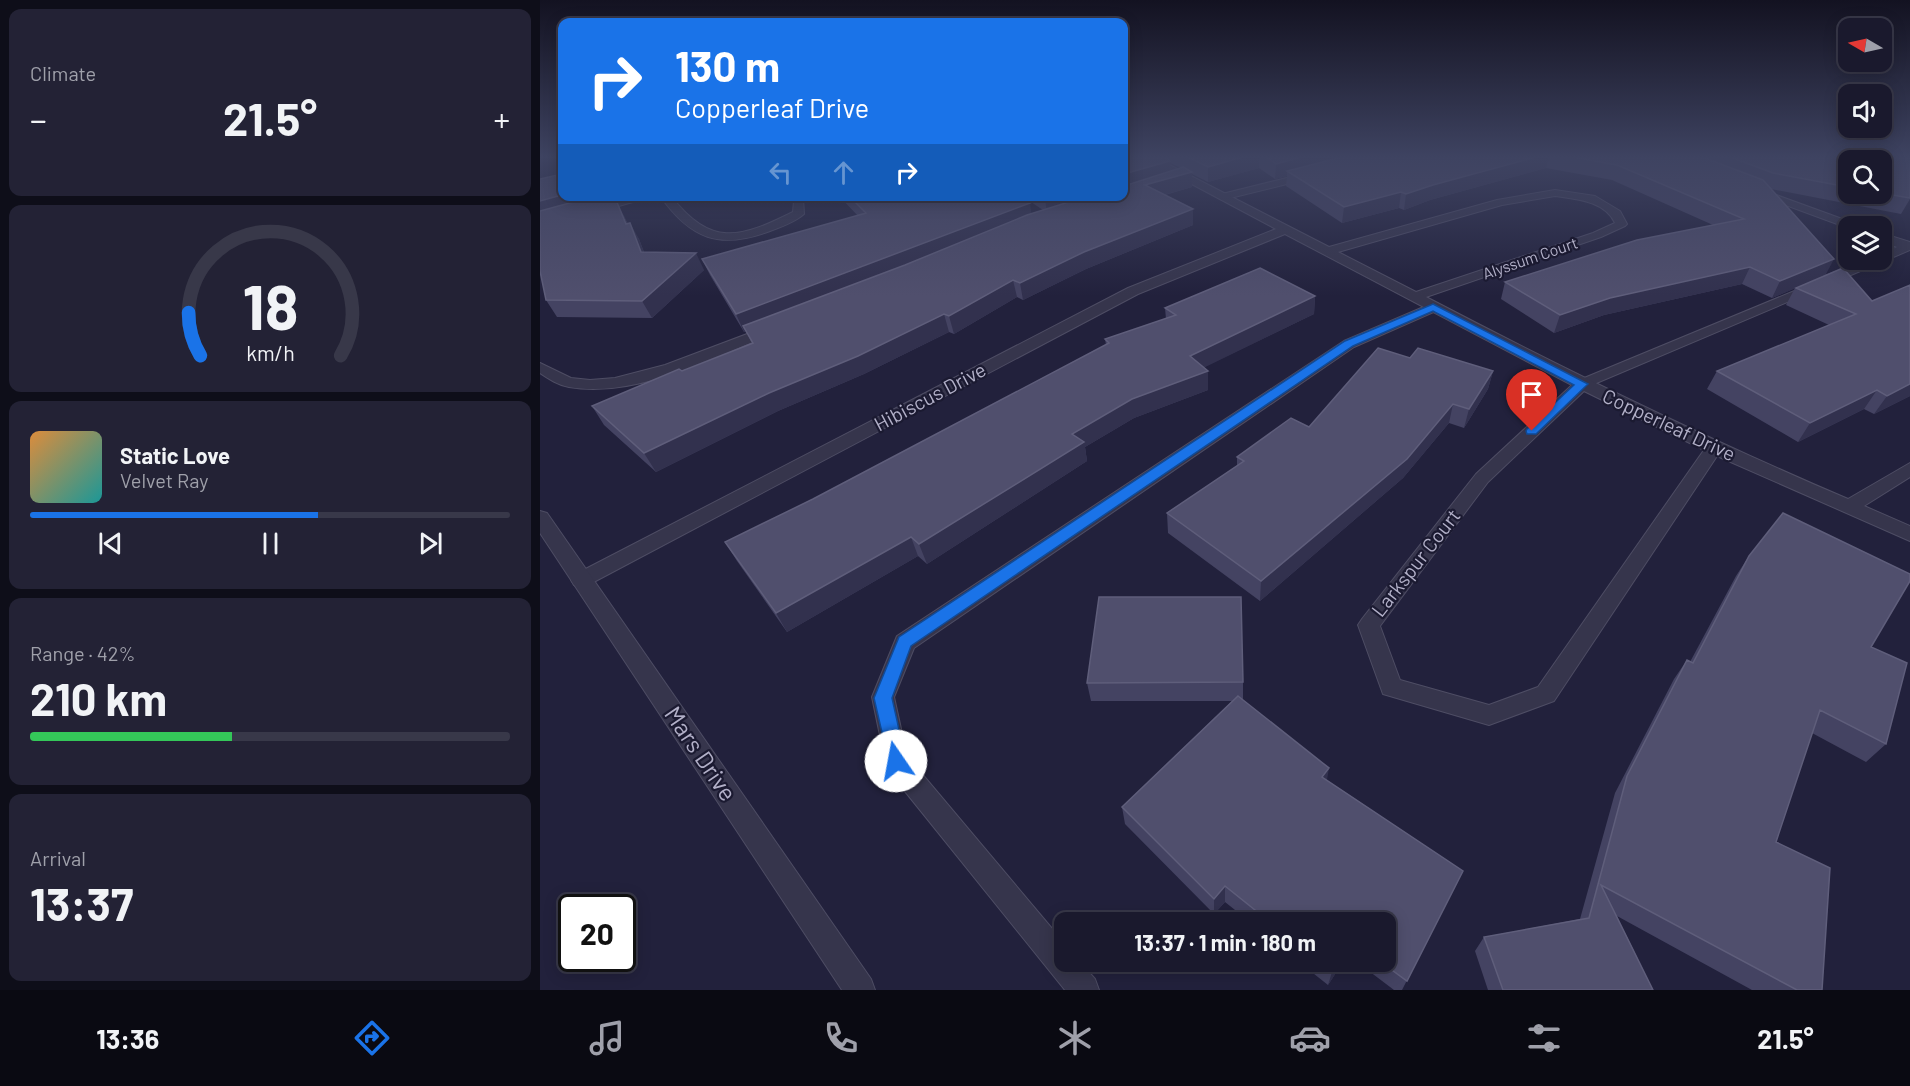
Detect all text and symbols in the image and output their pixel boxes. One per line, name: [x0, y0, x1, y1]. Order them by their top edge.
north arrow: [1838, 18, 1892, 72]
map controls: [1838, 18, 1892, 270]
text: 130 m: [675, 40, 780, 90]
icon: right: [576, 42, 654, 120]
text: Climate: [30, 61, 96, 85]
button: sound: [1838, 84, 1892, 138]
text: 21.5°: [223, 91, 317, 145]
text: Copperleaf Drive: [675, 91, 869, 123]
text: −: [30, 99, 47, 139]
text: +: [494, 99, 510, 139]
button: search: [1838, 150, 1892, 204]
icon: left: [764, 156, 797, 189]
icon: ahead: [827, 156, 860, 189]
icon: right: [890, 156, 923, 189]
button: layers: [1838, 216, 1892, 270]
street label: Alyssum Court: [1480, 232, 1580, 283]
text: 18: [242, 268, 298, 342]
text: km/h: [246, 340, 294, 365]
street label: Hibiscus Drive: [870, 357, 990, 436]
pin: [1506, 369, 1557, 431]
icon: arrive: [1515, 378, 1548, 411]
street label: Copperleaf Drive: [1599, 383, 1740, 465]
text: Static Love: [120, 442, 230, 468]
text: Velvet Ray: [120, 468, 209, 492]
street label: Larkspur Court: [1366, 504, 1465, 621]
icon: previous: [94, 527, 127, 560]
icon: pause: [254, 527, 287, 560]
icon: next: [414, 527, 447, 560]
text: Range · 42%: [30, 641, 136, 665]
text: 210 km: [30, 671, 167, 725]
street label: Mars Drive: [659, 700, 743, 806]
position arrow: [864, 729, 928, 793]
text: Arrival: [30, 846, 86, 870]
text: 13:37: [30, 876, 133, 930]
speed limit sign: 20: [558, 894, 636, 972]
text: 13:37 · 1 min · 180 m: [1134, 929, 1316, 955]
icon: directions: [351, 1017, 393, 1059]
icon: music: [586, 1017, 628, 1059]
icon: phone: [820, 1017, 862, 1059]
icon: climate: [1054, 1017, 1096, 1059]
icon: car: [1289, 1017, 1331, 1059]
icon: filters: [1523, 1017, 1565, 1059]
text: 13:36: [96, 1022, 159, 1054]
text: 21.5°: [1757, 1022, 1814, 1054]

